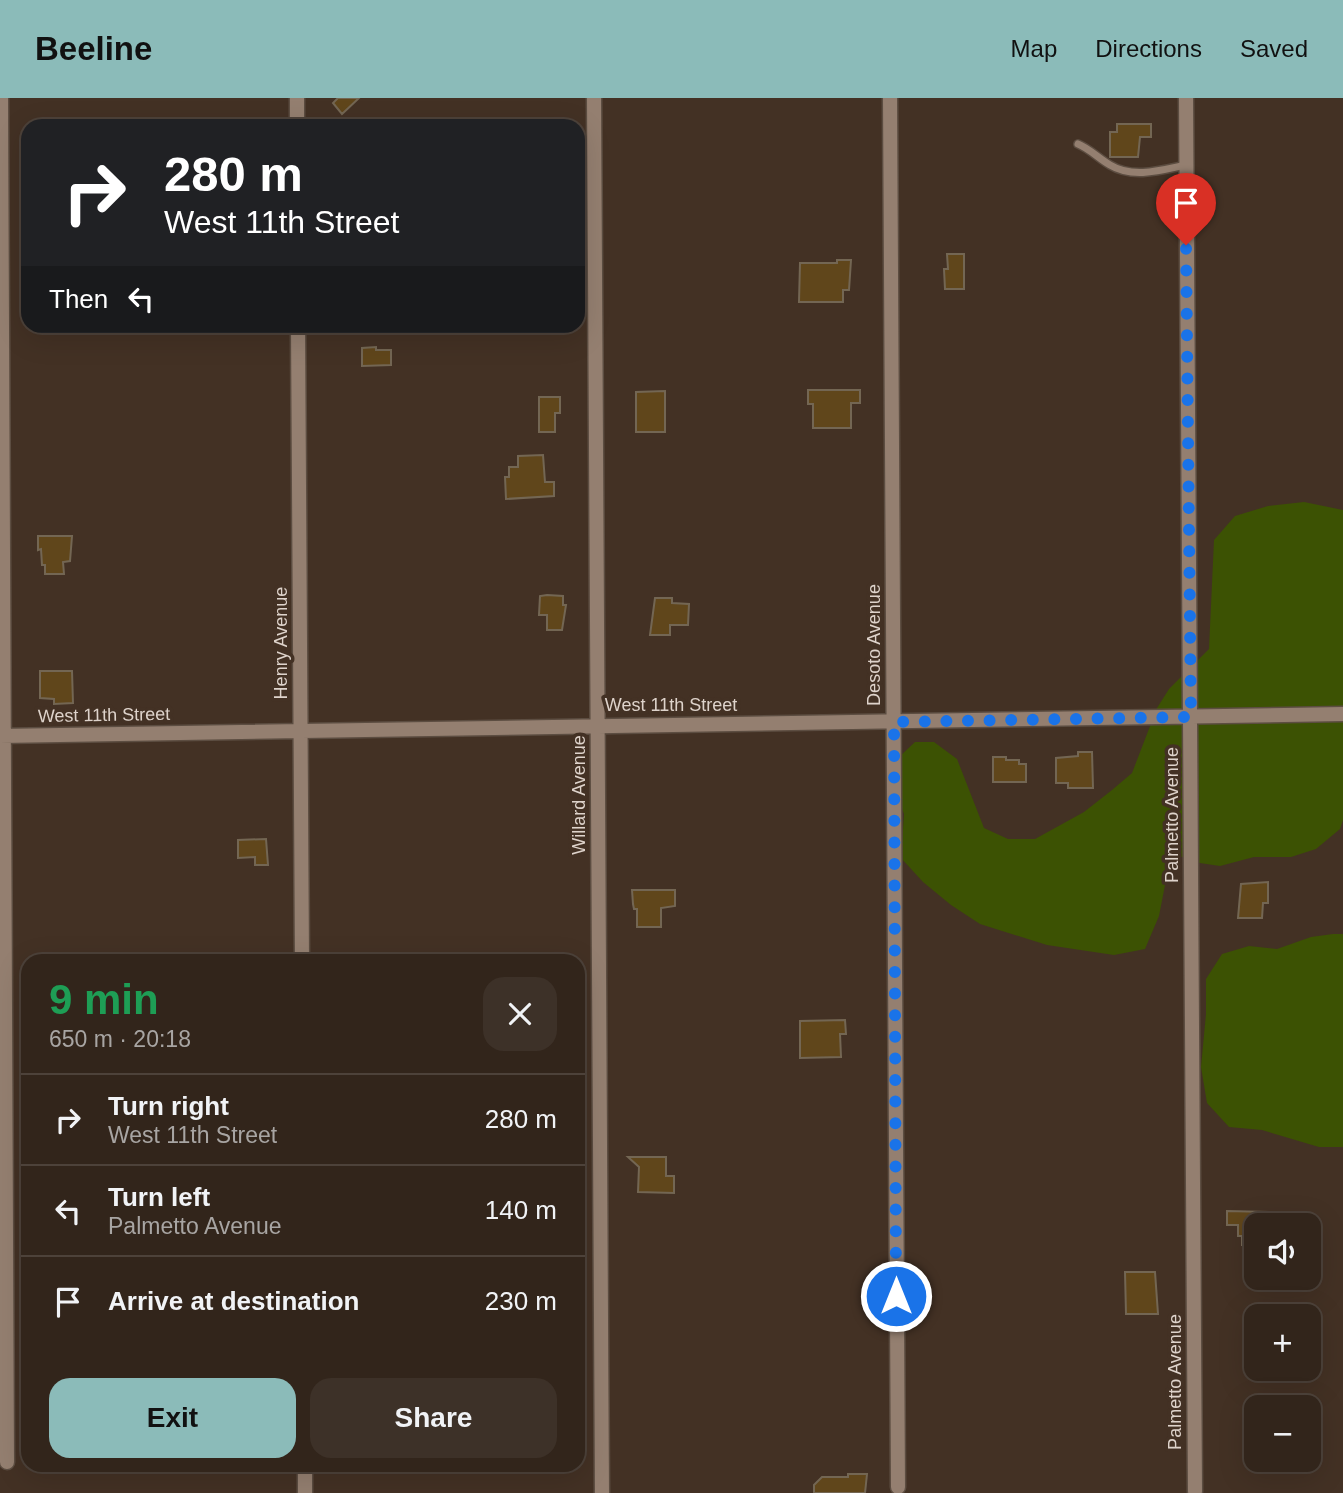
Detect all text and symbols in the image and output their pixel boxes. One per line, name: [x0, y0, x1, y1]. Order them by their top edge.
text: Beeline: [35, 30, 152, 67]
text: Map: [1011, 35, 1057, 62]
text: Directions: [1095, 35, 1202, 62]
text: Saved: [1240, 35, 1308, 62]
icon: right: [49, 147, 140, 238]
text: 280 m: [164, 147, 303, 201]
pin: [1156, 173, 1216, 245]
icon: arrive: [1167, 184, 1205, 222]
text: West 11th Street: [164, 204, 399, 240]
icon: left: [122, 280, 160, 318]
text: Then: [49, 284, 108, 314]
street label: Desoto Avenue: [864, 584, 884, 706]
street label: Henry Avenue: [271, 587, 291, 699]
street label: West 11th Street: [605, 695, 737, 715]
street label: West 11th Street: [38, 704, 170, 726]
street label: Willard Avenue: [569, 735, 589, 855]
street label: Palmetto Avenue: [1162, 747, 1182, 883]
text: 9 min: [49, 976, 159, 1023]
button: close: [483, 977, 557, 1051]
text: 650 m · 20:18: [49, 1026, 191, 1052]
text: Turn right: [108, 1091, 229, 1121]
icon: right: [49, 1101, 87, 1139]
text: 280 m: [485, 1104, 557, 1134]
text: West 11th Street: [108, 1122, 277, 1148]
text: Turn left: [108, 1182, 210, 1212]
icon: left: [49, 1192, 87, 1230]
text: 140 m: [485, 1195, 557, 1225]
text: Palmetto Avenue: [108, 1213, 281, 1239]
map controls: [1244, 1213, 1321, 1472]
button: sound: [1244, 1213, 1321, 1290]
position arrow: [859, 1259, 933, 1333]
icon: arrive: [49, 1283, 87, 1321]
text: Arrive at destination: [108, 1286, 359, 1316]
text: 230 m: [485, 1286, 557, 1316]
button: +: [1244, 1304, 1321, 1381]
street label: Palmetto Avenue: [1165, 1314, 1185, 1450]
button: Exit: [49, 1378, 296, 1458]
button: Share: [310, 1378, 557, 1458]
button: −: [1244, 1395, 1321, 1472]

